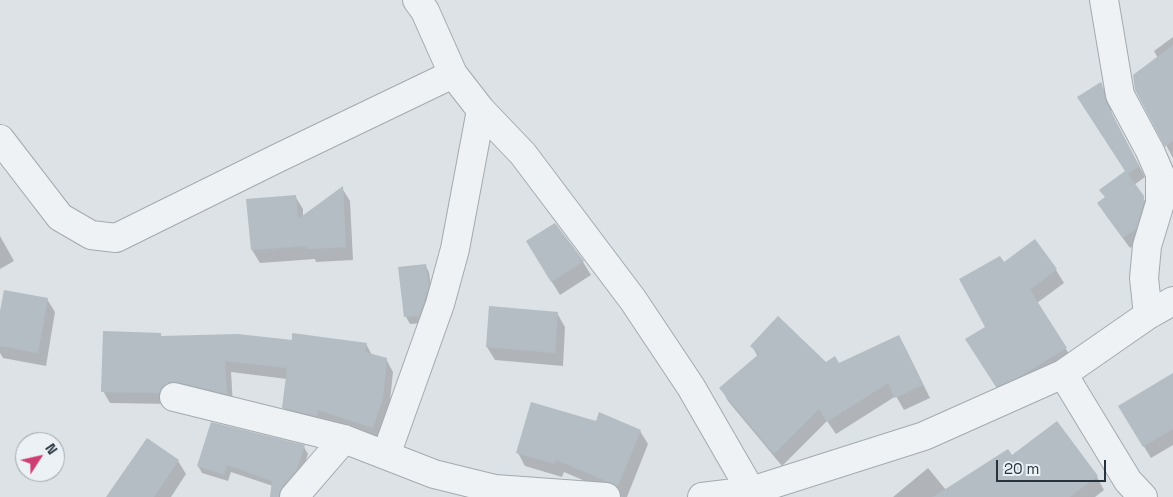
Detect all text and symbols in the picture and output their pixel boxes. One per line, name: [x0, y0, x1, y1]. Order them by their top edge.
north arrow: [15, 432, 65, 482]
text: N: [41, 440, 62, 458]
scale bar: [998, 450, 1108, 482]
text: 20 m: [1004, 459, 1039, 478]

